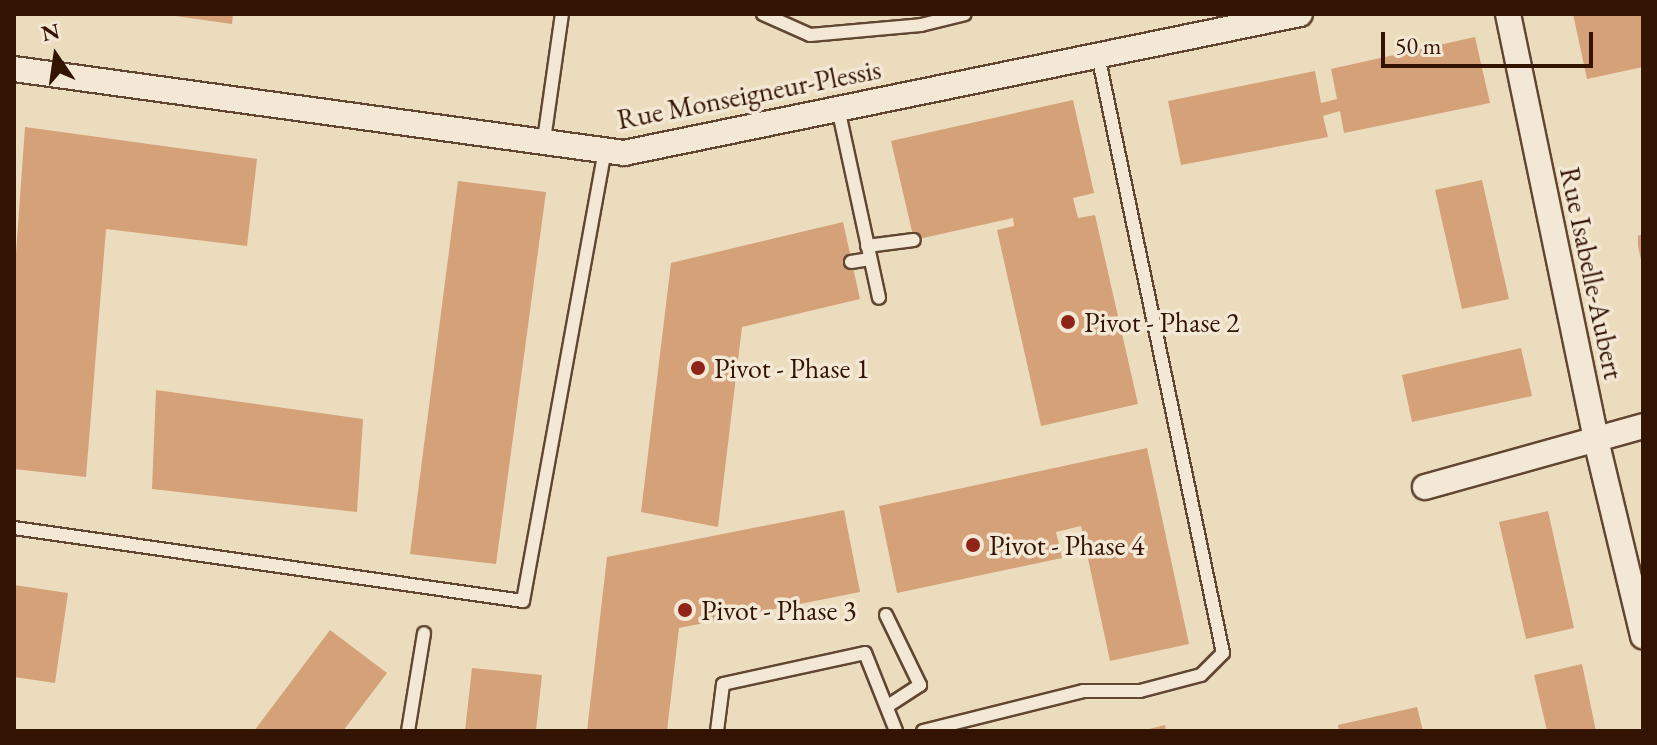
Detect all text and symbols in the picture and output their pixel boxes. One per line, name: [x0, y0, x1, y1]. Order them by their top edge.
north arrow: [16, 16, 96, 96]
text: N: [39, 16, 62, 48]
scale bar: [1385, 16, 1597, 66]
text: 50 m: [1395, 30, 1442, 61]
street label: Rue Monseigneur-Plessis: [614, 52, 884, 136]
street label: Rue Isabelle-Aubert: [1553, 164, 1631, 382]
place label: Pivot - Phase 2: [1084, 305, 1239, 339]
marker: Pivot - Phase 2: [1059, 313, 1077, 331]
place label: Pivot - Phase 1: [714, 351, 869, 385]
marker: Pivot - Phase 1: [689, 359, 707, 377]
place label: Pivot - Phase 4: [989, 528, 1144, 562]
marker: Pivot - Phase 4: [964, 536, 982, 554]
place label: Pivot - Phase 3: [701, 593, 856, 627]
marker: Pivot - Phase 3: [676, 601, 694, 619]

